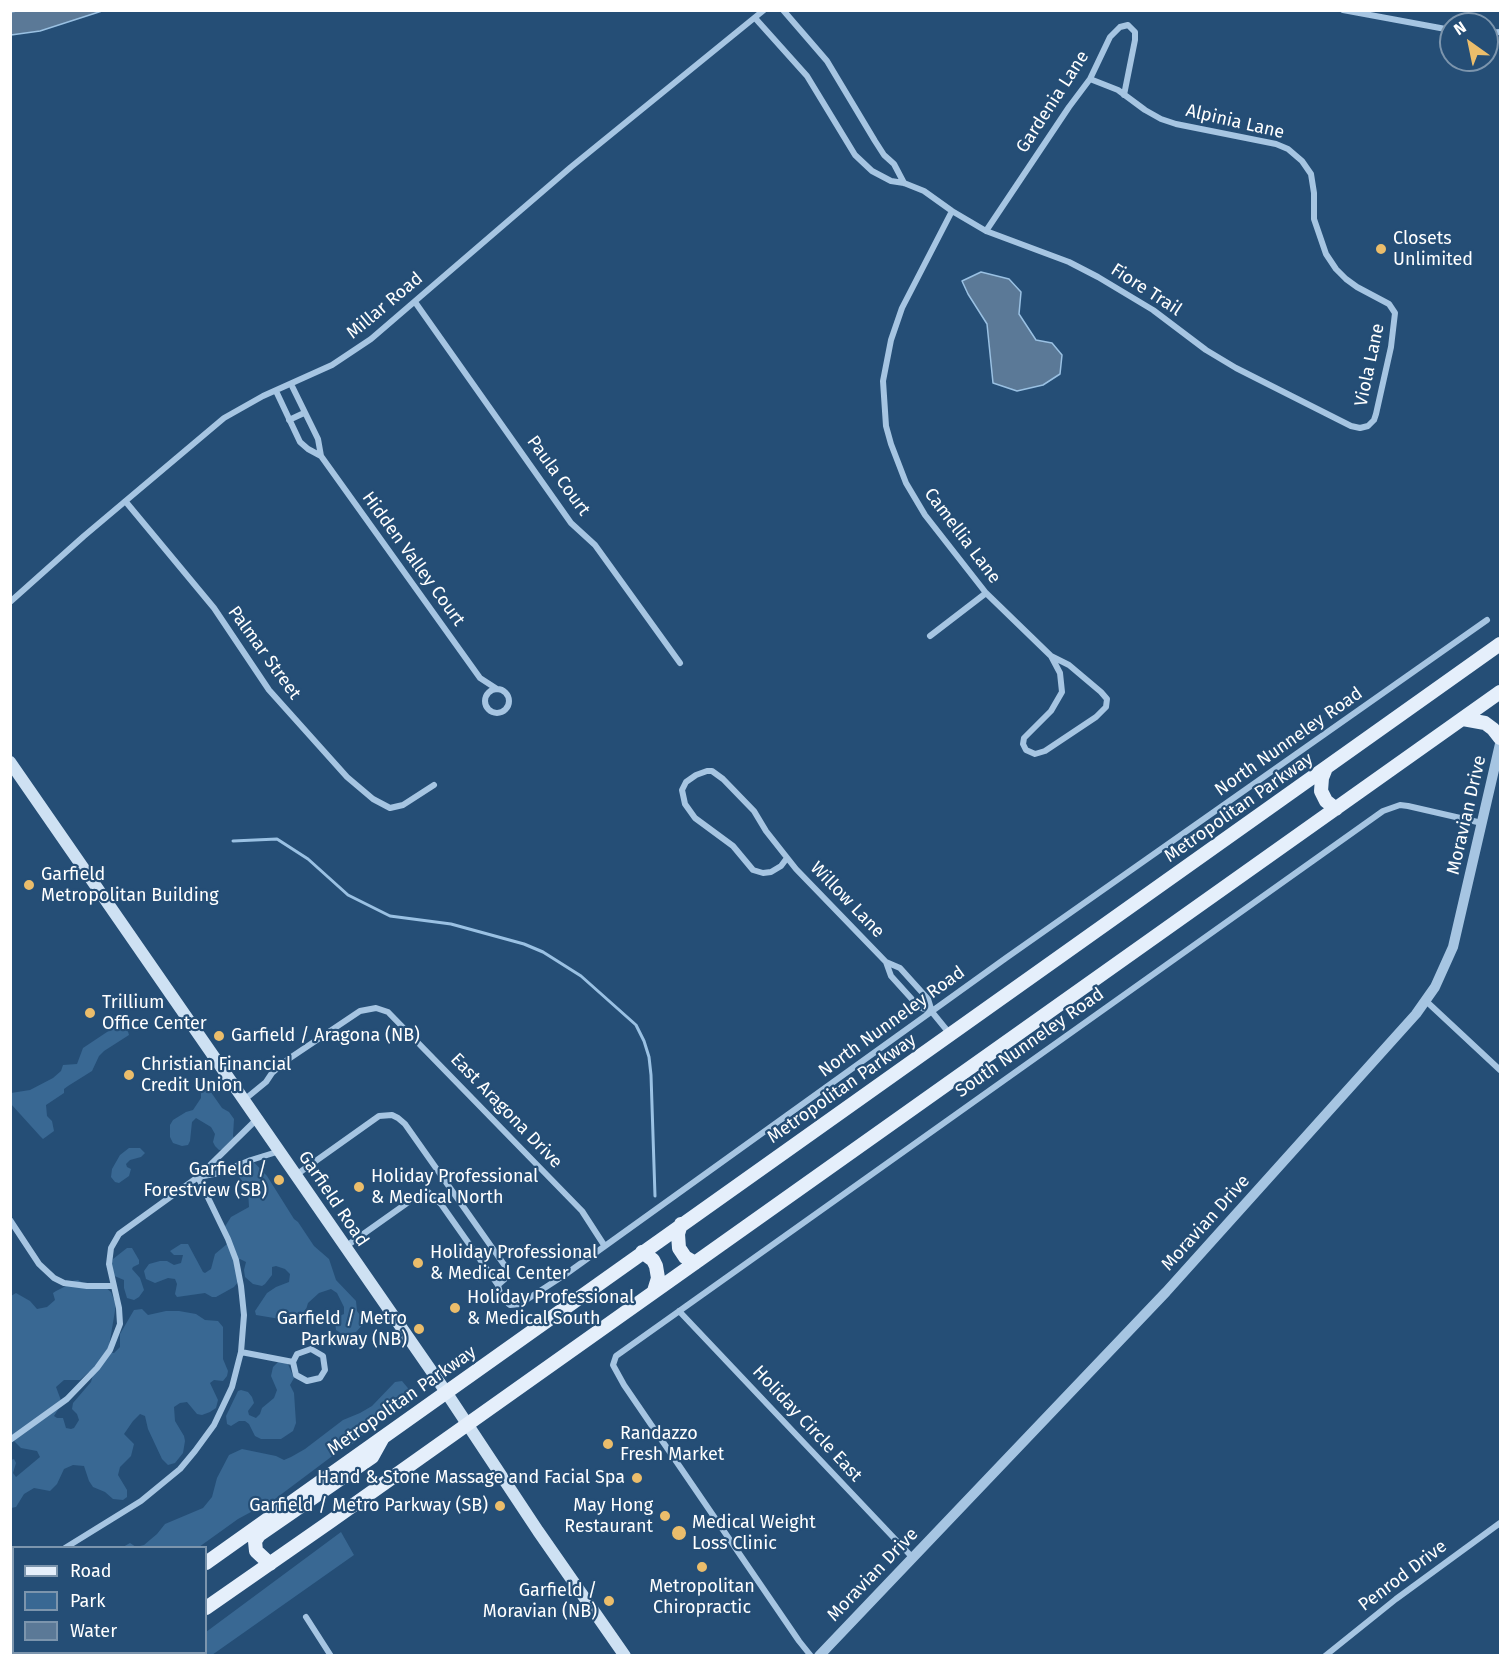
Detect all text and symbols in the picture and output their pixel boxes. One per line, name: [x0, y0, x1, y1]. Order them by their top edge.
north arrow: [1439, 12, 1499, 72]
text: N: [1450, 17, 1470, 39]
street label: Gardenia Lane: [1012, 47, 1094, 157]
street label: Alpinia Lane: [1184, 100, 1286, 144]
place label: Closets Unlimited: [1393, 228, 1473, 270]
marker: Closets Unlimited: [1374, 242, 1388, 256]
street label: Fiore Trail: [1107, 259, 1185, 321]
street label: Millar Road: [343, 268, 427, 344]
street label: Viola Lane: [1351, 322, 1389, 408]
street label: Paula Court: [522, 432, 594, 520]
street label: Camellia Lane: [919, 484, 1005, 588]
street label: Hidden Valley Court: [357, 488, 469, 630]
street label: Palmar Street: [223, 602, 305, 704]
street label: North Nunneley Road: [1211, 683, 1367, 801]
street label: Metropolitan Parkway: [1160, 748, 1318, 868]
street label: Moravian Drive: [1443, 753, 1491, 877]
street label: Willow Lane: [805, 857, 889, 943]
place label: Garfield Metropolitan Building: [41, 864, 219, 906]
marker: Garfield Metropolitan Building: [22, 878, 36, 892]
street label: North Nunneley Road: [815, 962, 969, 1082]
street label: South Nunneley Road: [952, 984, 1108, 1102]
place label: Trillium Office Center: [102, 992, 207, 1034]
marker: Trillium Office Center: [83, 1006, 97, 1020]
place label: Garfield / Aragona (NB): [231, 1025, 420, 1047]
marker: Garfield / Aragona (NB): [212, 1029, 226, 1043]
street label: Metropolitan Parkway: [763, 1029, 921, 1149]
street label: East Aragona Drive: [445, 1049, 567, 1173]
place label: Christian Financial Credit Union: [141, 1054, 291, 1096]
marker: Christian Financial Credit Union: [122, 1068, 136, 1082]
street label: Garfield Road: [293, 1147, 373, 1251]
place label: Garfield / Forestview (SB): [143, 1159, 267, 1202]
place label: Holiday Professional & Medical North: [371, 1166, 538, 1208]
street label: Moravian Drive: [1157, 1171, 1255, 1275]
marker: Garfield / Forestview (SB): [272, 1173, 286, 1187]
marker: Holiday Professional & Medical North: [352, 1180, 366, 1194]
place label: Holiday Professional & Medical Center: [430, 1242, 597, 1284]
marker: Holiday Professional & Medical Center: [411, 1256, 425, 1270]
place label: Holiday Professional & Medical South: [467, 1287, 634, 1330]
marker: Holiday Professional & Medical South: [448, 1301, 462, 1315]
place label: Garfield / Metro Parkway (NB): [277, 1308, 407, 1350]
marker: Garfield / Metro Parkway (NB): [412, 1322, 426, 1336]
street label: Metropolitan Parkway: [323, 1341, 481, 1461]
street label: Holiday Circle East: [748, 1361, 866, 1487]
place label: Randazzo Fresh Market: [620, 1423, 724, 1466]
marker: Randazzo Fresh Market: [601, 1437, 615, 1451]
place label: Hand & Stone Massage and Facial Spa: [317, 1467, 625, 1489]
marker: Hand & Stone Massage and Facial Spa: [630, 1471, 644, 1485]
place label: Garfield / Metro Parkway (SB): [249, 1495, 488, 1517]
place label: May Hong Restaurant: [564, 1495, 653, 1538]
marker: Garfield / Metro Parkway (SB): [493, 1499, 507, 1513]
marker: May Hong Restaurant: [658, 1509, 672, 1523]
place label: Medical Weight Loss Clinic: [692, 1512, 816, 1555]
marker: Medical Weight Loss Clinic: [670, 1524, 688, 1542]
street label: Moravian Drive: [823, 1524, 923, 1626]
street label: Penrod Drive: [1355, 1536, 1451, 1616]
legend: [12, 1546, 207, 1654]
text: Road: [70, 1560, 112, 1582]
marker: Metropolitan Chiropractic: [695, 1560, 709, 1574]
place label: Metropolitan Chiropractic: [649, 1576, 755, 1618]
place label: Garfield / Moravian (NB): [483, 1580, 597, 1622]
text: Park: [70, 1590, 105, 1612]
marker: Garfield / Moravian (NB): [602, 1594, 616, 1608]
text: Water: [70, 1620, 117, 1642]

